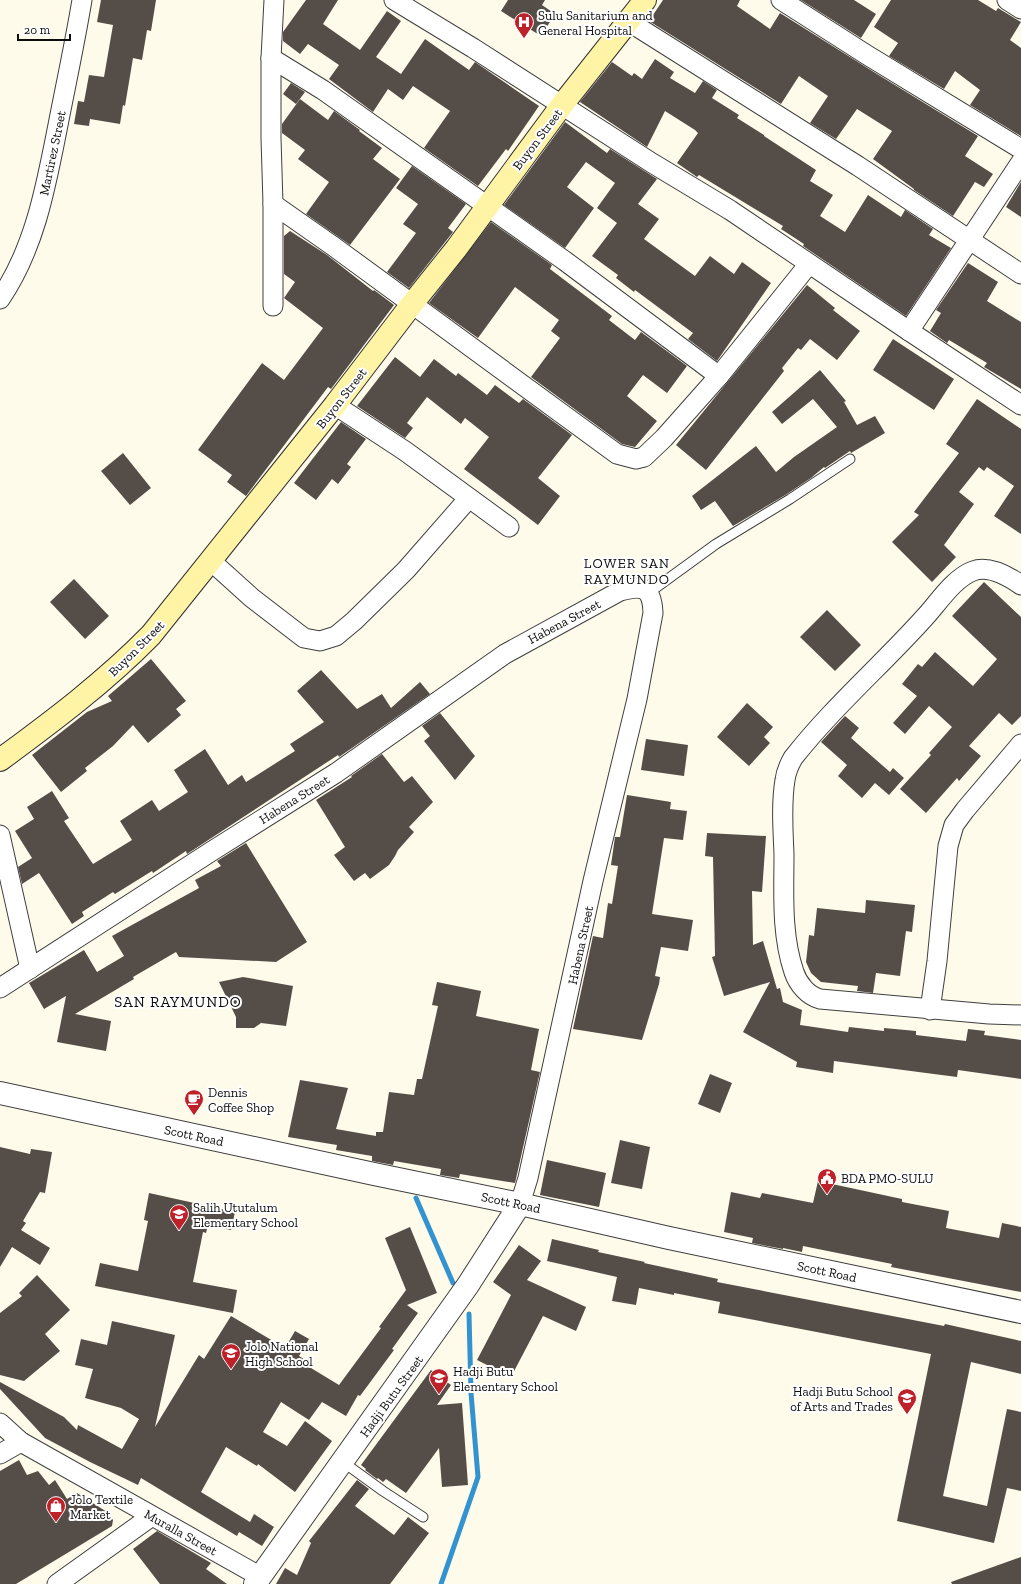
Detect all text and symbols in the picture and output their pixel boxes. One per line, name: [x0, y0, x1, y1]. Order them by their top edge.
place label: Sulu Sanitarium and General Hospital: [538, 8, 653, 38]
hospital icon: Sulu Sanitarium and General Hospital: [513, 11, 535, 39]
scale bar: [18, 16, 70, 42]
text: 20 m: [24, 23, 51, 37]
street label: Buyon Street: [510, 106, 565, 173]
street label: Martirez Street: [36, 109, 69, 197]
street label: Buyon Street: [313, 365, 370, 432]
district label: LOWER SAN RAYMUNDO: [584, 555, 670, 588]
street label: Habena Street: [525, 596, 603, 647]
street label: Buyon Street: [105, 617, 168, 679]
street label: Habena Street: [256, 772, 332, 827]
street label: Habena Street: [565, 904, 596, 986]
district label: SAN RAYMUNDO: [114, 993, 242, 1011]
place label: Dennis Coffee Shop: [208, 1085, 274, 1115]
cafe icon: Dennis Coffee Shop: [183, 1088, 205, 1116]
street label: Scott Road: [163, 1122, 225, 1149]
public building icon: BDA PMO-SULU: [816, 1167, 838, 1195]
place label: BDA PMO-SULU: [841, 1171, 934, 1186]
street label: Scott Road: [480, 1189, 542, 1216]
place label: Salih Ututalum Elementary School: [193, 1200, 298, 1230]
school or university icon: Salih Ututalum Elementary School: [168, 1203, 190, 1231]
street label: Scott Road: [796, 1258, 858, 1285]
place label: Jolo National High School: [245, 1339, 319, 1369]
school or university icon: Jolo National High School: [220, 1342, 242, 1370]
street label: Hadji Butu Street: [357, 1352, 427, 1441]
place label: Hadji Butu Elementary School: [453, 1364, 558, 1394]
school or university icon: Hadji Butu Elementary School: [428, 1367, 450, 1395]
place label: Hadji Butu School of Arts and Trades: [790, 1384, 894, 1414]
school or university icon: Hadji Butu School of Arts and Trades: [896, 1387, 918, 1415]
place label: Jolo Textile Market: [70, 1492, 133, 1522]
shop icon: Jolo Textile Market: [45, 1495, 67, 1523]
street label: Muralla Street: [142, 1506, 220, 1559]

